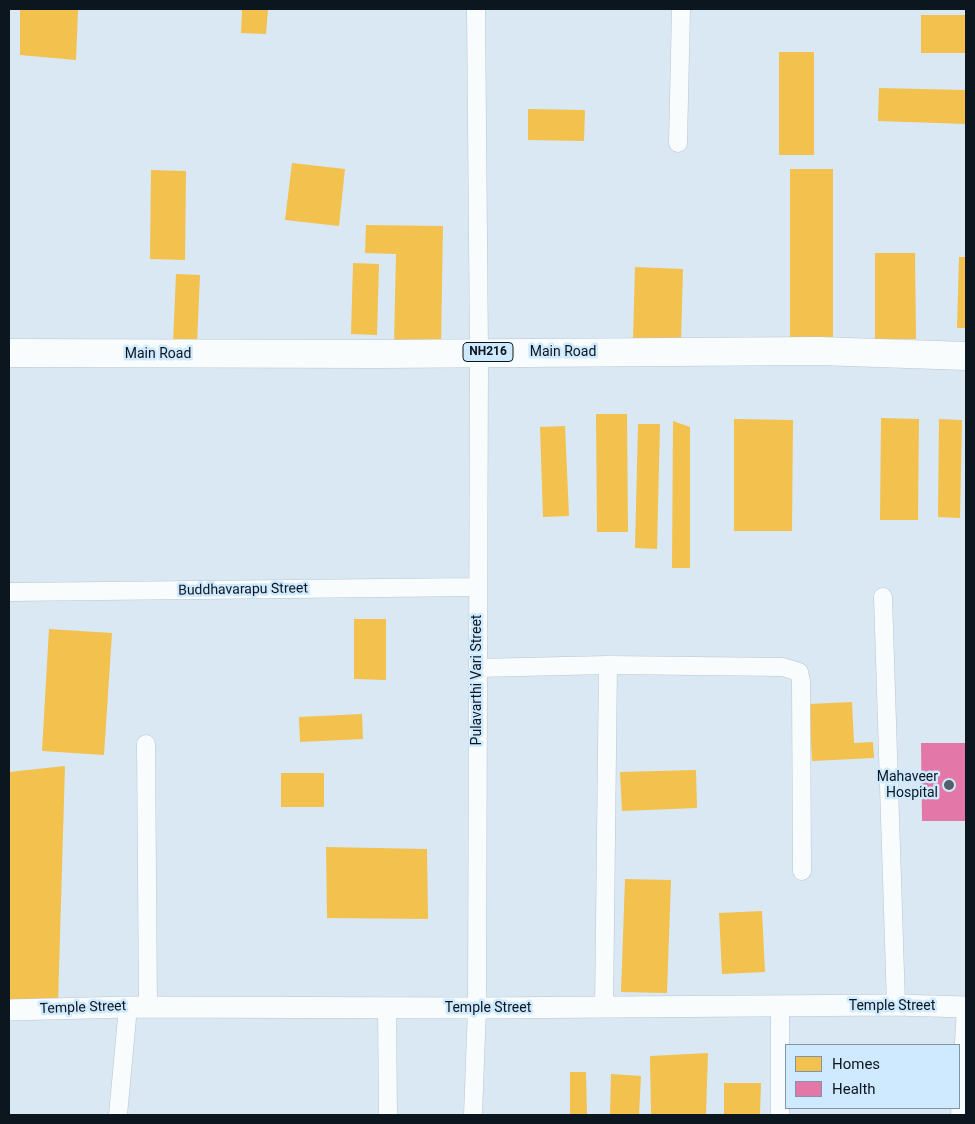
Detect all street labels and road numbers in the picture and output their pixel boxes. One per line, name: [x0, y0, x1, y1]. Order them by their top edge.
road number: NH216: [463, 342, 513, 362]
street label: Main Road: [530, 344, 596, 360]
street label: Main Road: [125, 346, 191, 362]
street label: Buddhavarapu Street: [178, 580, 308, 600]
street label: Pulavarthi Vari Street: [469, 615, 485, 745]
street label: Temple Street: [39, 998, 127, 1018]
street label: Temple Street: [849, 998, 935, 1014]
street label: Temple Street: [445, 1000, 531, 1016]

